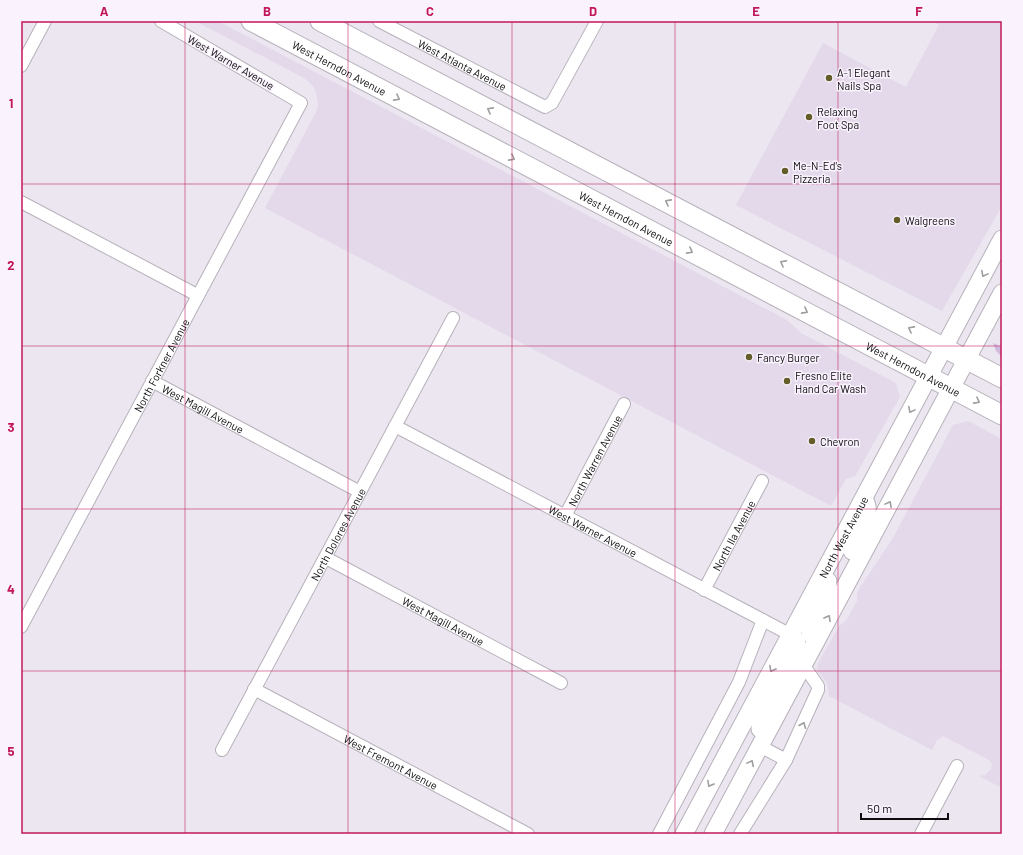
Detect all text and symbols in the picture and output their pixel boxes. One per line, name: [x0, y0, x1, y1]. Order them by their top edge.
text: A: [100, 3, 109, 19]
text: B: [263, 3, 271, 19]
text: C: [426, 3, 434, 19]
text: D: [589, 3, 597, 19]
text: E: [752, 3, 760, 19]
text: F: [915, 3, 923, 19]
street label: West Warner Avenue: [185, 32, 277, 92]
street label: West Atlanta Avenue: [416, 36, 509, 93]
street label: West Herndon Avenue: [290, 37, 389, 98]
place label: A-1 Elegant Nails Spa: [837, 66, 890, 92]
marker: A-1 Elegant Nails Spa: [824, 73, 834, 83]
one-way arrow: [393, 93, 400, 101]
text: 1: [9, 95, 13, 111]
place label: Relaxing Foot Spa: [817, 105, 859, 131]
one-way arrow: [487, 107, 495, 115]
marker: Relaxing Foot Spa: [804, 112, 814, 122]
one-way arrow: [508, 153, 516, 161]
place label: Me-N-Ed's Pizzeria: [793, 159, 842, 185]
marker: Me-N-Ed's Pizzeria: [780, 166, 790, 176]
street label: West Herndon Avenue: [577, 188, 676, 248]
one-way arrow: [665, 200, 672, 207]
place label: Walgreens: [905, 214, 955, 227]
marker: Walgreens: [892, 215, 902, 225]
one-way arrow: [685, 246, 693, 254]
text: 2: [7, 257, 15, 273]
one-way arrow: [780, 260, 787, 267]
one-way arrow: [981, 270, 989, 277]
one-way arrow: [801, 306, 808, 314]
street label: North Forkner Avenue: [131, 316, 191, 414]
one-way arrow: [907, 326, 915, 334]
street label: West Herndon Avenue: [864, 338, 963, 399]
place label: Fancy Burger: [757, 351, 820, 364]
marker: Fancy Burger: [744, 352, 754, 362]
place label: Fresno Elite Hand Car Wash: [795, 369, 866, 395]
marker: Fresno Elite Hand Car Wash: [782, 376, 792, 386]
street label: West Magill Avenue: [160, 381, 246, 435]
one-way arrow: [973, 396, 980, 404]
one-way arrow: [908, 406, 915, 413]
street label: North Warren Avenue: [565, 412, 624, 508]
text: 3: [7, 419, 15, 435]
place label: Chevron: [820, 435, 859, 448]
marker: Chevron: [807, 436, 817, 446]
street label: North Dolores Avenue: [307, 485, 368, 583]
street label: North West Avenue: [816, 493, 870, 580]
street label: North Ila Avenue: [709, 498, 757, 573]
one-way arrow: [885, 500, 892, 508]
street label: West Warner Avenue: [547, 502, 640, 559]
text: 4: [7, 581, 15, 597]
street label: West Magill Avenue: [400, 593, 487, 648]
one-way arrow: [823, 615, 831, 622]
one-way arrow: [769, 665, 776, 673]
one-way arrow: [798, 722, 806, 730]
street label: West Fremont Avenue: [342, 731, 440, 792]
text: 5: [7, 743, 15, 759]
one-way arrow: [746, 759, 754, 767]
one-way arrow: [707, 779, 714, 787]
scale bar: [861, 795, 948, 821]
text: 50 m: [867, 801, 892, 815]

